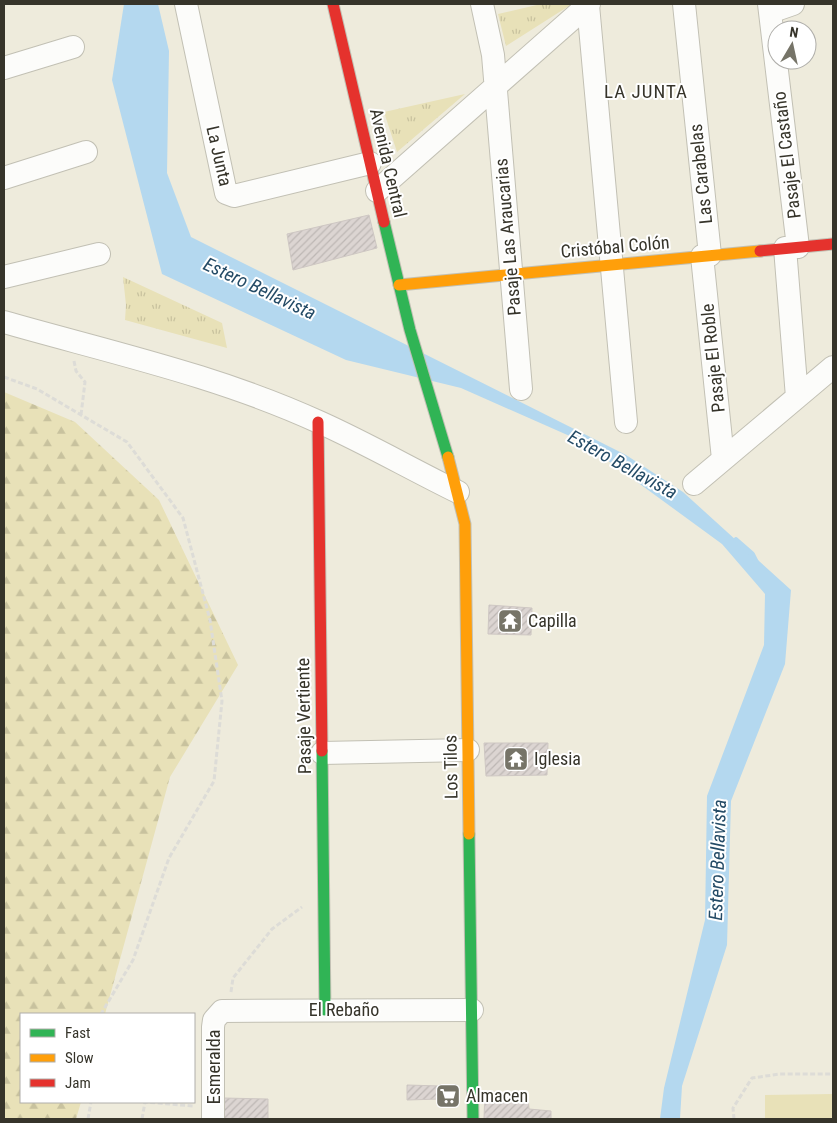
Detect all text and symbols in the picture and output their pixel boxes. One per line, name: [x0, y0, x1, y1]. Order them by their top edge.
north arrow: [767, 20, 817, 70]
text: N: [789, 24, 800, 41]
district label: LA JUNTA: [604, 80, 688, 103]
street label: Pasaje El Castaño: [768, 90, 805, 220]
street label: Avenida Central: [366, 106, 411, 219]
street label: Las Carabelas: [685, 123, 716, 225]
street label: La Junta: [202, 124, 237, 188]
street label: Pasaje Las Araucarias: [490, 158, 525, 317]
street label: Cristóbal Colón: [560, 231, 670, 262]
water label: Estero Bellavista: [200, 252, 320, 325]
street label: Pasaje El Roble: [696, 303, 729, 413]
water label: Estero Bellavista: [564, 425, 681, 504]
temple icon: Capilla: [497, 608, 523, 634]
place label: Capilla: [528, 610, 577, 631]
street label: Pasaje Vertiente: [292, 658, 315, 774]
street label: Los Tilos: [439, 735, 462, 799]
temple icon: Iglesia: [503, 746, 529, 772]
place label: Iglesia: [534, 748, 581, 769]
water label: Estero Bellavista: [704, 799, 731, 921]
street label: El Rebaño: [309, 999, 379, 1020]
legend: [20, 1013, 195, 1103]
text: Fast: [65, 1024, 90, 1042]
street label: Esmeralda: [203, 1030, 224, 1104]
text: Slow: [65, 1049, 94, 1067]
text: Jam: [65, 1074, 91, 1092]
supermarket icon: Almacen: [435, 1083, 461, 1109]
place label: Almacen: [466, 1085, 528, 1106]

